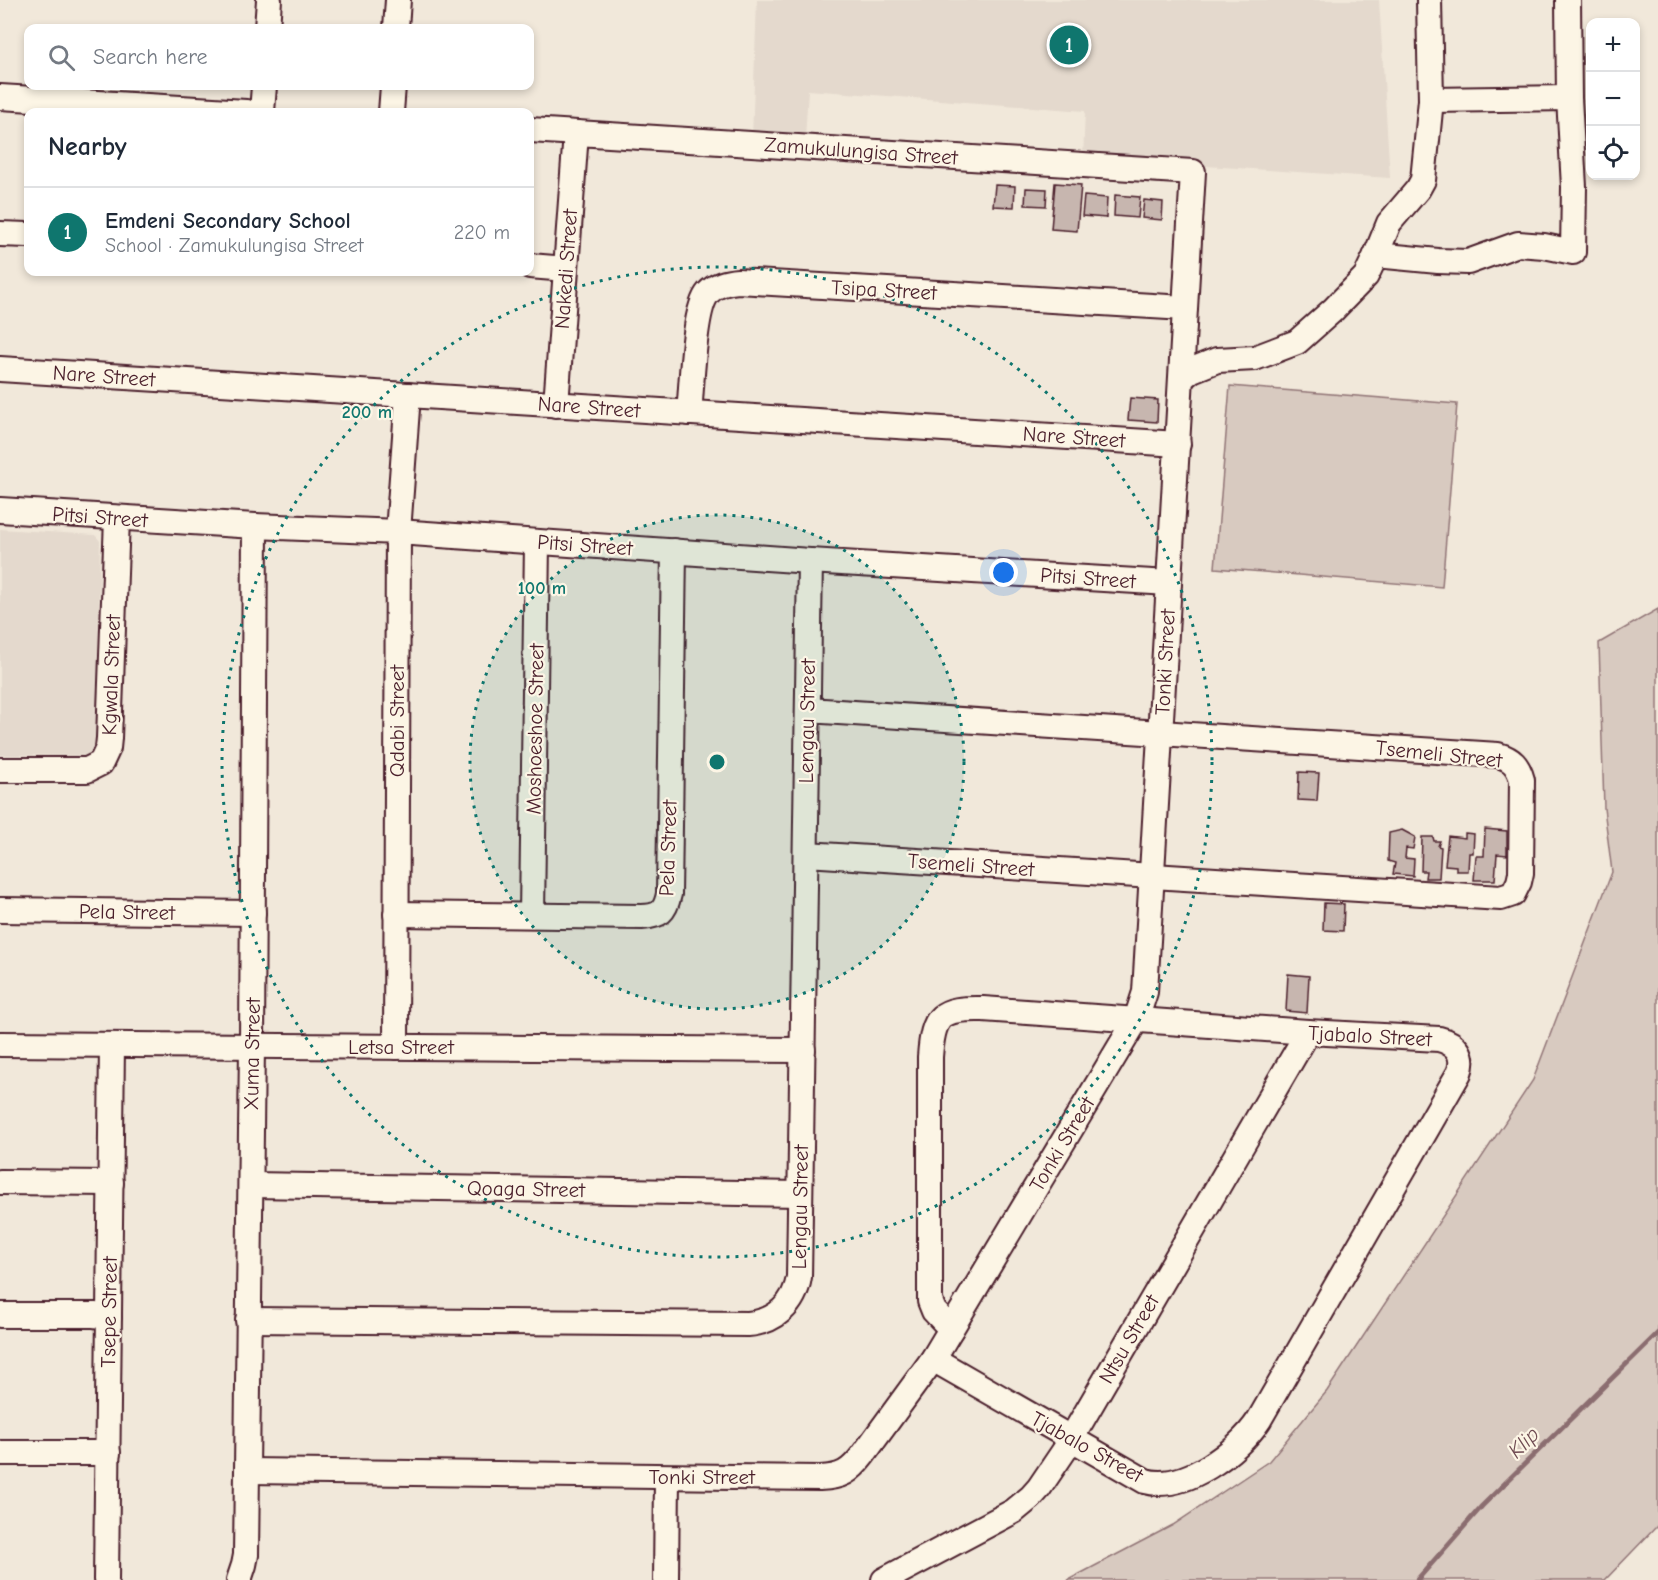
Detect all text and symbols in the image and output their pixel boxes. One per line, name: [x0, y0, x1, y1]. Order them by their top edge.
map controls: [1586, 18, 1640, 180]
button: +: [1586, 18, 1640, 72]
pin: 1: [1050, 22, 1088, 68]
search box: [24, 24, 534, 90]
icon: search: [45, 41, 78, 74]
text: Search here: [93, 44, 208, 70]
button: −: [1586, 72, 1640, 126]
button: locate: [1586, 126, 1640, 180]
text: Nearby: [48, 132, 127, 162]
street label: Zamukulungisa Street: [763, 132, 960, 170]
street label: Nakedi Street: [550, 207, 582, 330]
text: Emdeni Secondary School: [105, 208, 351, 234]
text: 1: [64, 221, 71, 244]
text: 220 m: [454, 221, 510, 244]
text: School · Zamukulungisa Street: [105, 234, 364, 257]
street label: Tsipa Street: [830, 275, 939, 305]
street label: Nare Street: [52, 360, 157, 392]
street label: Nare Street: [537, 391, 642, 423]
text: 200 m: [342, 402, 392, 423]
street label: Nare Street: [1022, 421, 1127, 453]
street label: Pitsi Street: [51, 502, 150, 532]
street label: Pitsi Street: [536, 530, 635, 560]
your location: [989, 558, 1018, 587]
street label: Pitsi Street: [1039, 563, 1138, 593]
text: 100 m: [518, 578, 566, 599]
street label: Tonki Street: [1150, 607, 1180, 716]
street label: Kgwala Street: [97, 613, 125, 736]
street label: Moshoeshoe Street: [522, 642, 549, 815]
street label: Lengau Street: [794, 658, 820, 783]
street label: Qdabi Street: [385, 664, 409, 777]
street label: Tsemeli Street: [1375, 735, 1504, 773]
centre of rings: [707, 752, 727, 772]
street label: Pela Street: [654, 798, 682, 897]
street label: Tsemeli Street: [907, 849, 1036, 881]
street label: Pela Street: [79, 899, 176, 925]
street label: Xuma Street: [239, 996, 265, 1111]
street label: Tjabalo Street: [1307, 1021, 1434, 1051]
street label: Letsa Street: [348, 1035, 455, 1059]
street label: Tonki Street: [1024, 1091, 1100, 1196]
street label: Lengau Street: [787, 1144, 813, 1269]
street label: Qoaga Street: [467, 1176, 586, 1202]
street label: Tsepe Street: [96, 1255, 122, 1368]
street label: Ntsu Street: [1094, 1289, 1165, 1388]
street label: Tjabalo Street: [1027, 1406, 1148, 1488]
water label: Klip: [1503, 1422, 1545, 1464]
street label: Tonki Street: [649, 1465, 756, 1489]

